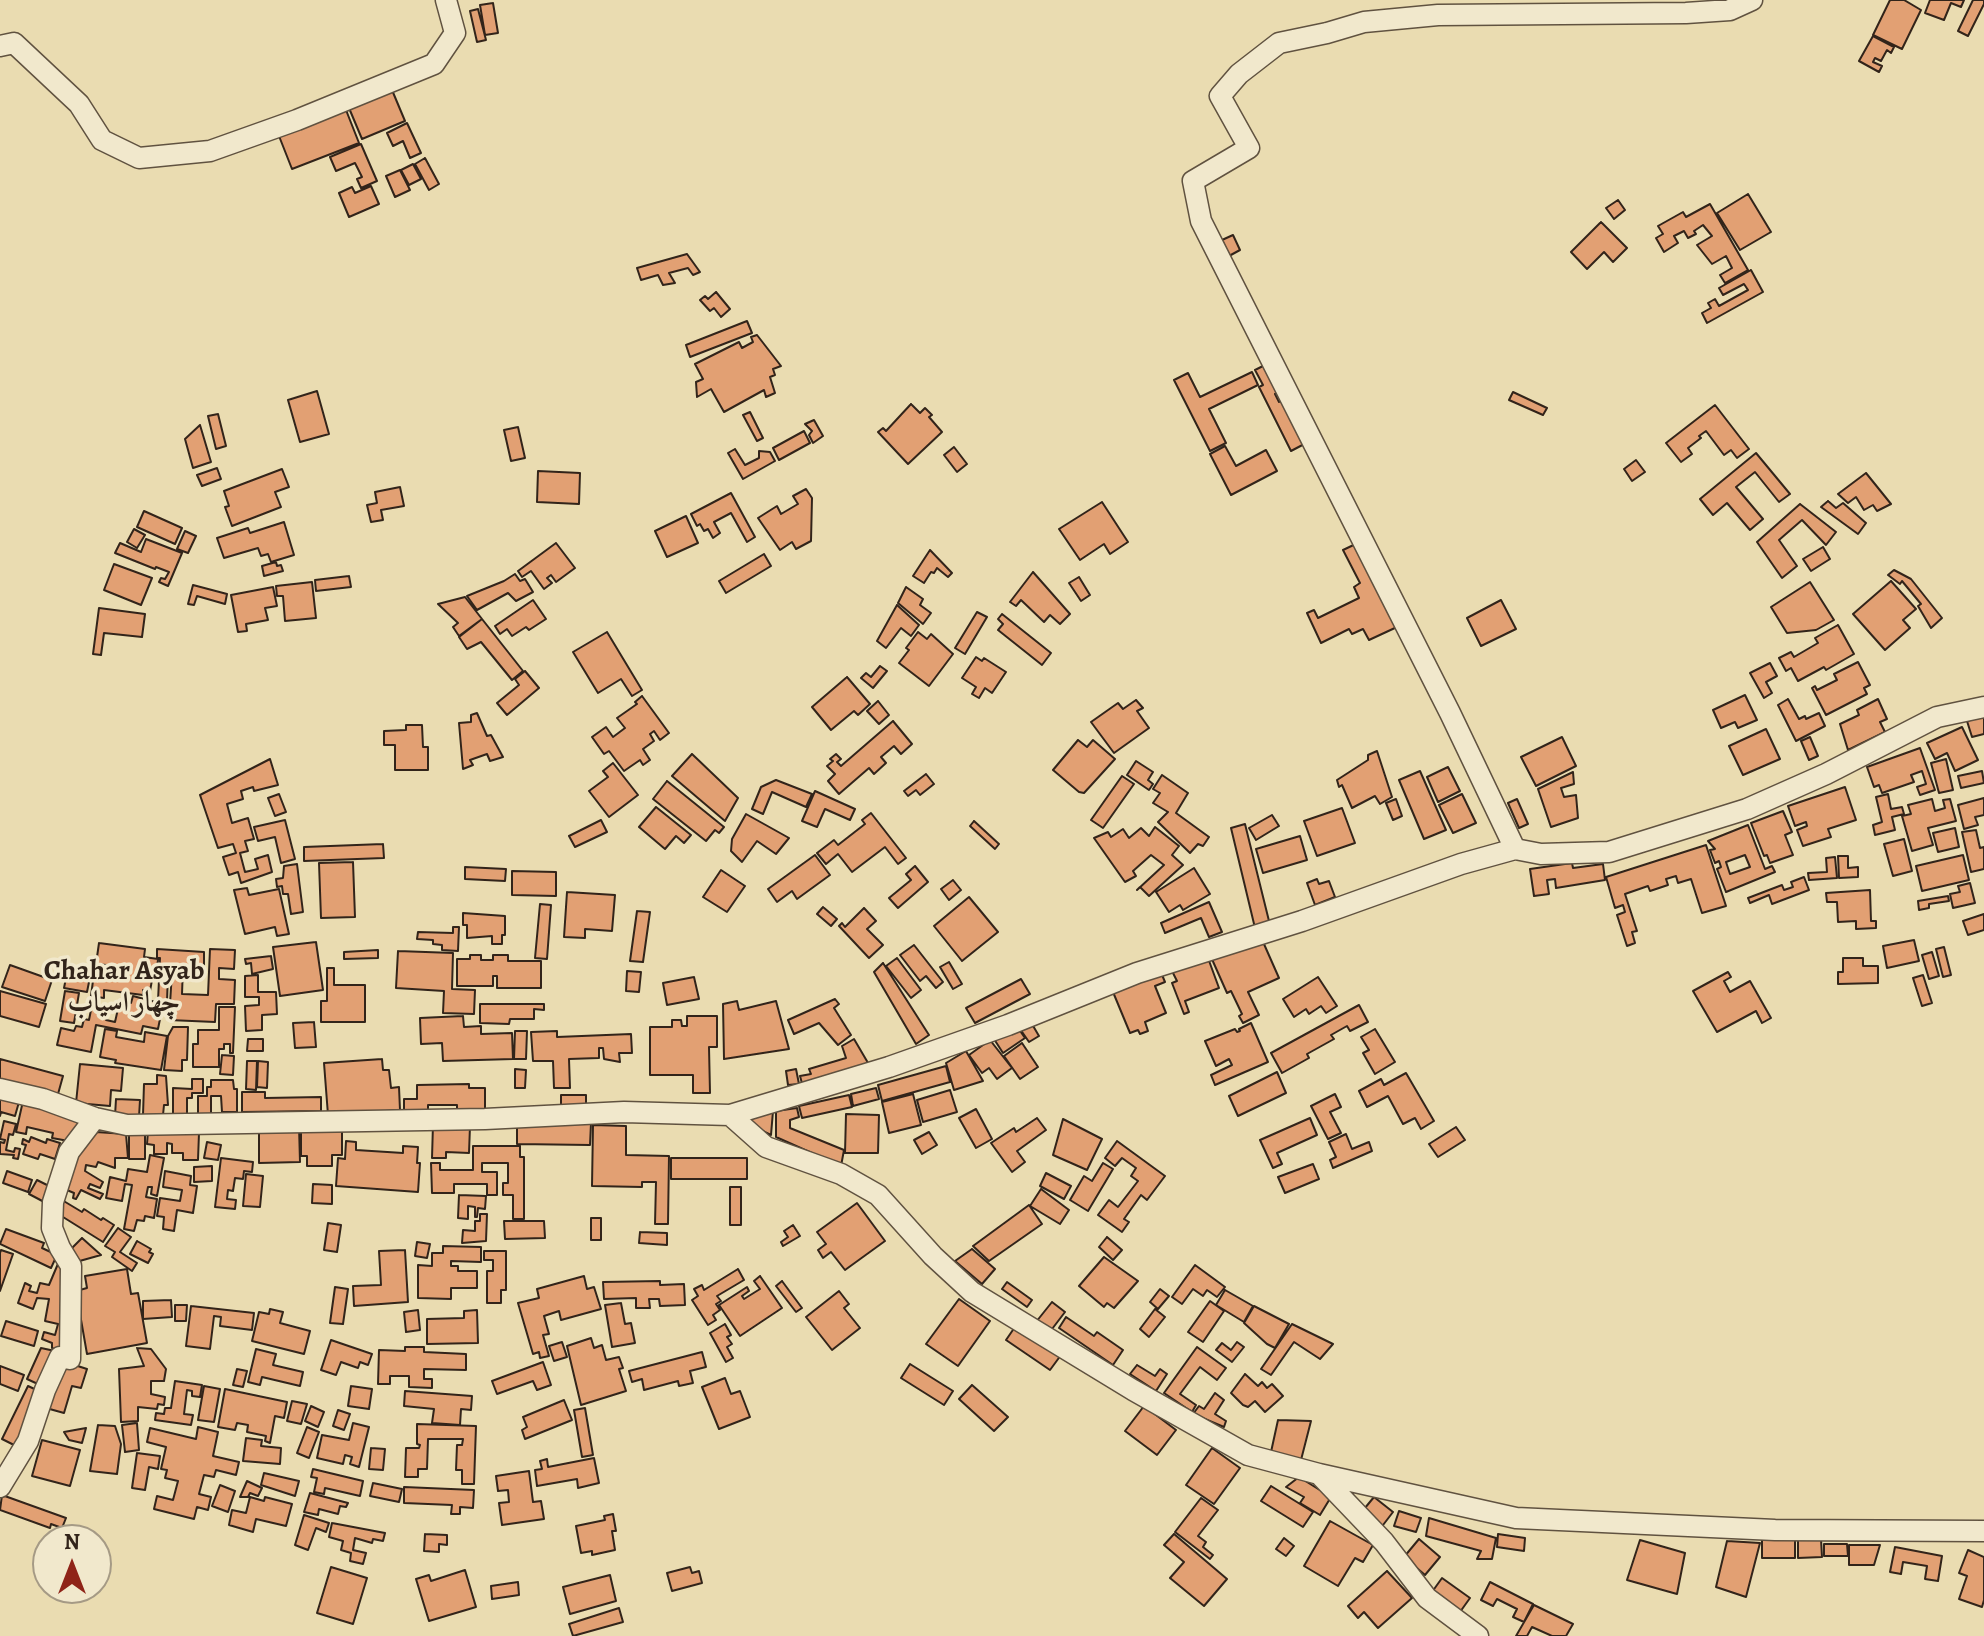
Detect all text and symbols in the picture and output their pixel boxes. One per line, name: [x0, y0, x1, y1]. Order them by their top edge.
district label: Chahar Asyab چهار اسیاب: [44, 955, 204, 1021]
north arrow: [32, 1524, 112, 1604]
text: N: [64, 1527, 80, 1557]

